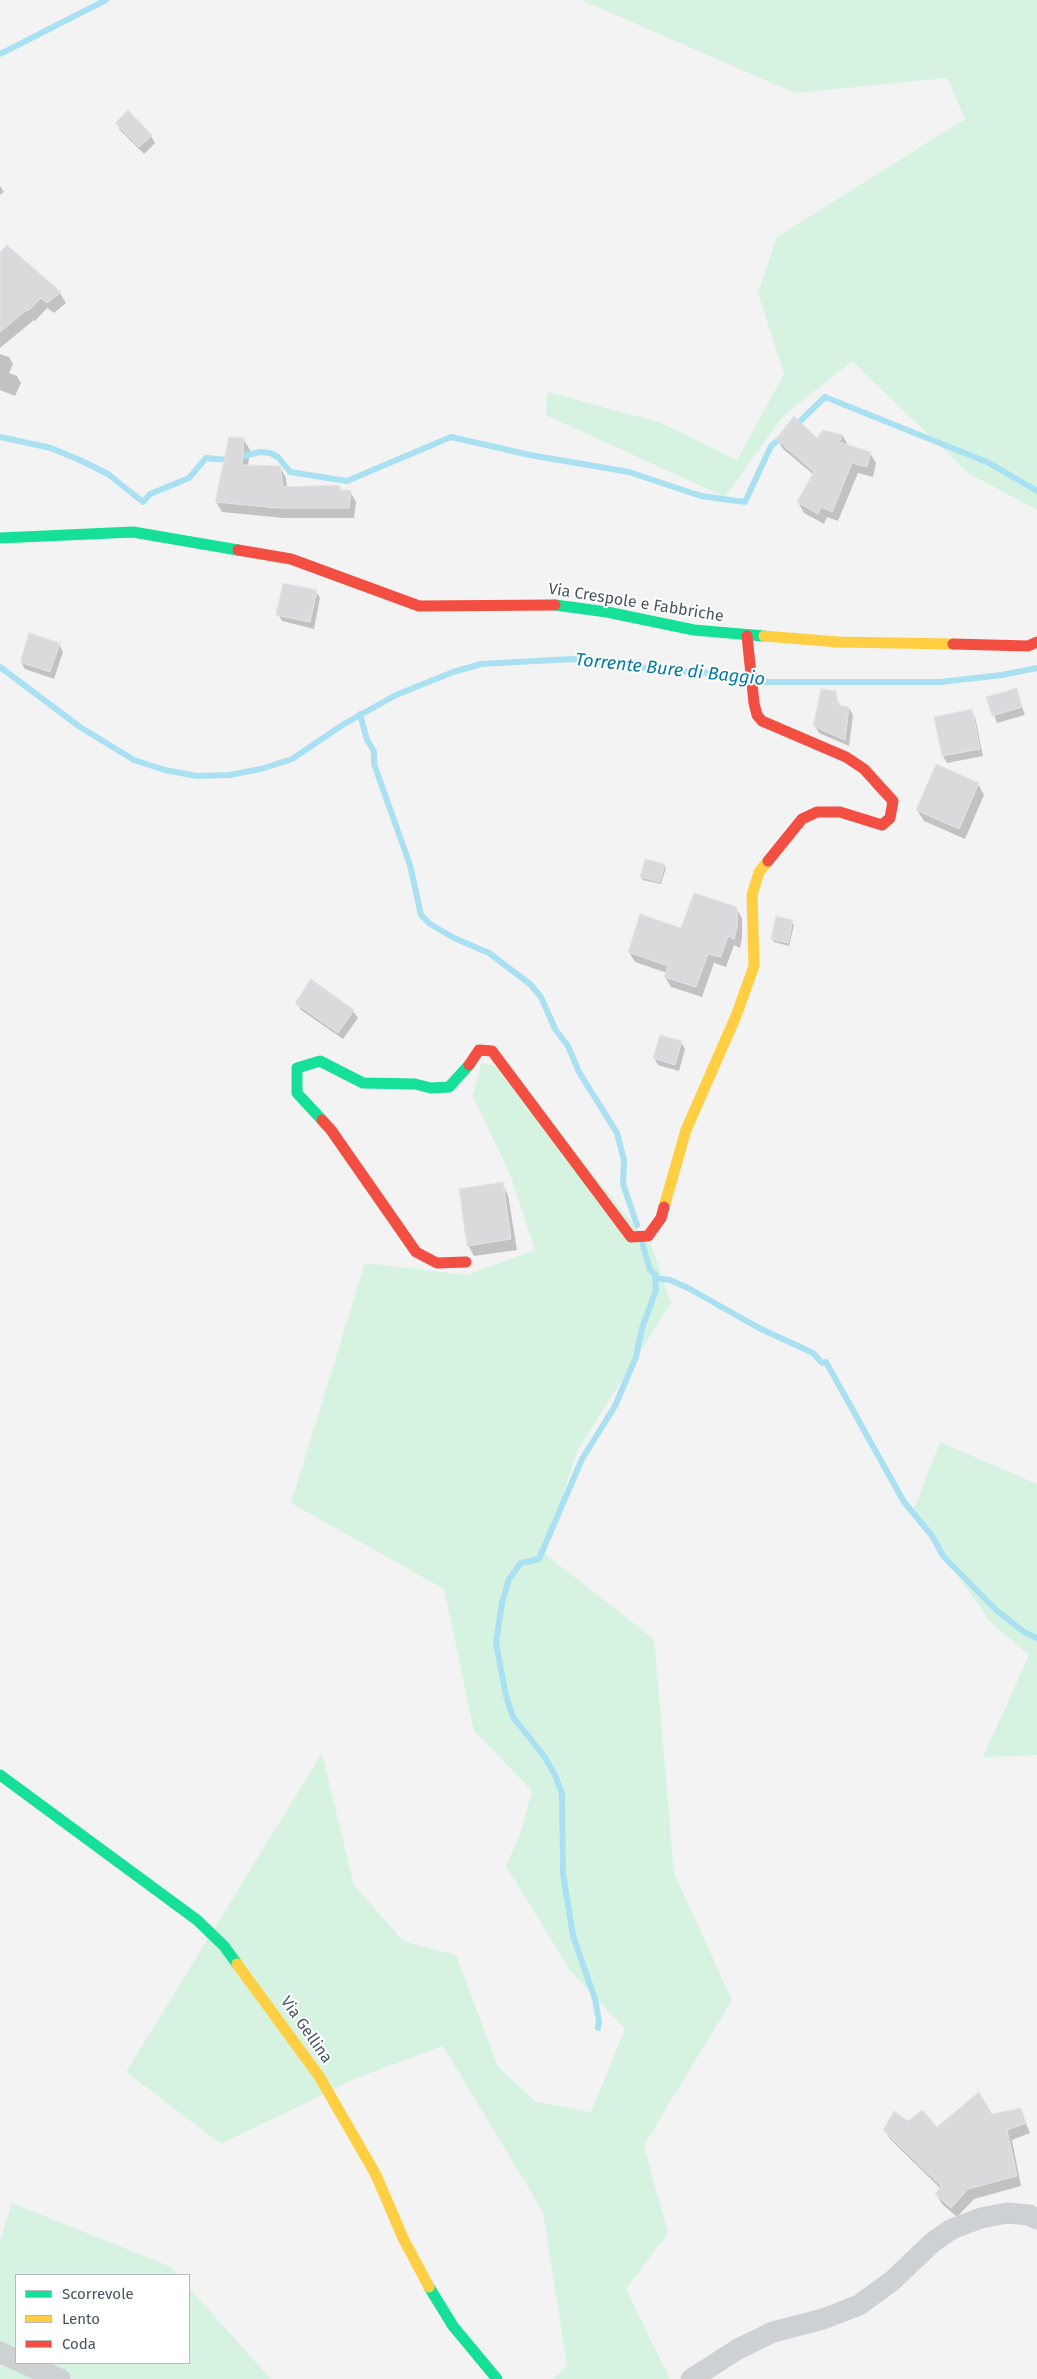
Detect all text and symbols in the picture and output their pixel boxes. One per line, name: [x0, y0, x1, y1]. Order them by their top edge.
street label: Via Crespole e Fabbriche: [547, 580, 725, 626]
water label: Torrente Bure di Baggio: [574, 649, 766, 691]
street label: Via Gellina: [276, 1993, 336, 2067]
legend: [15, 2274, 190, 2364]
text: Scorrevole: [62, 2285, 134, 2303]
text: Lento: [62, 2310, 100, 2328]
text: Coda: [62, 2335, 96, 2353]

